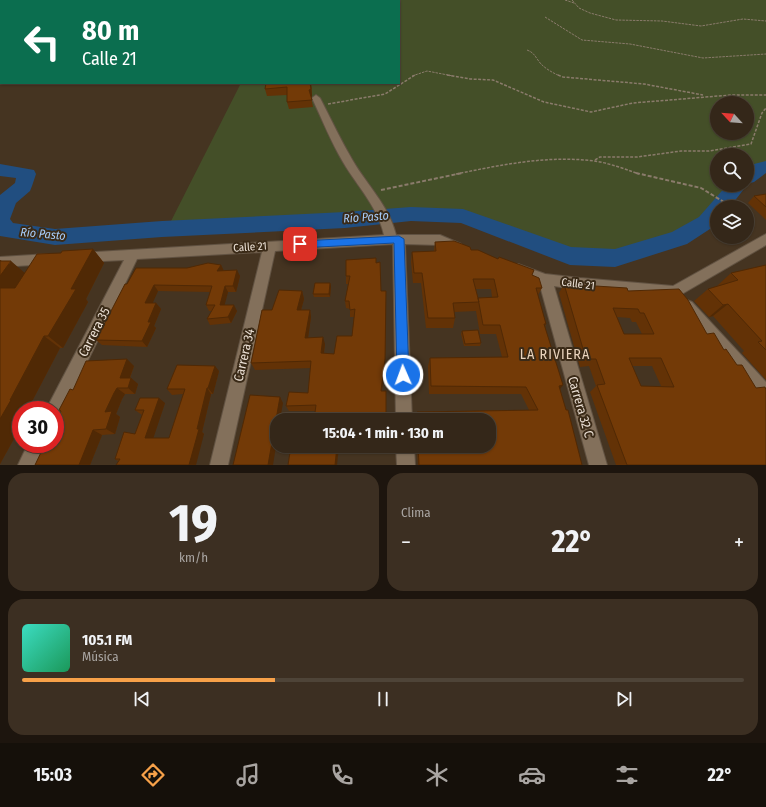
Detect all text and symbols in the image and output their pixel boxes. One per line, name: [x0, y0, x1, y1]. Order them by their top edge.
text: 80 m: [82, 14, 139, 47]
icon: left: [16, 16, 68, 68]
text: Calle 21: [82, 48, 137, 70]
north arrow: [710, 96, 754, 140]
map controls: [710, 96, 754, 244]
button: search: [710, 148, 754, 192]
button: layers: [710, 200, 754, 244]
water label: Río Pasto: [343, 208, 389, 226]
water label: Río Pasto: [20, 225, 66, 243]
pin: [283, 227, 317, 261]
icon: arrive: [289, 233, 311, 255]
street label: Calle 21: [233, 239, 267, 255]
street label: Calle 21: [561, 276, 595, 292]
street label: Carrera 35: [75, 305, 113, 359]
street label: Carrera 34: [231, 327, 257, 383]
district label: LA RIVIERA: [520, 346, 590, 363]
position arrow: [382, 354, 424, 396]
street label: Carrera 32 C: [565, 375, 597, 440]
speed limit sign: 30: [12, 401, 64, 453]
text: 15:04 · 1 min · 130 m: [322, 424, 444, 442]
text: 19: [169, 492, 218, 555]
text: Clima: [401, 505, 431, 520]
text: 22°: [552, 524, 593, 560]
text: −: [401, 529, 411, 556]
text: +: [734, 529, 744, 556]
text: km/h: [179, 550, 208, 565]
text: 105.1 FM: [82, 631, 132, 649]
text: Música: [82, 649, 119, 664]
icon: previous: [131, 688, 153, 710]
icon: pause: [372, 688, 394, 710]
icon: next: [613, 688, 635, 710]
icon: directions: [139, 761, 167, 789]
icon: music: [234, 761, 262, 789]
icon: phone: [328, 761, 356, 789]
icon: climate: [423, 761, 451, 789]
icon: car: [518, 761, 546, 789]
icon: filters: [613, 761, 641, 789]
text: 15:03: [33, 764, 72, 786]
text: 22°: [707, 764, 733, 786]

